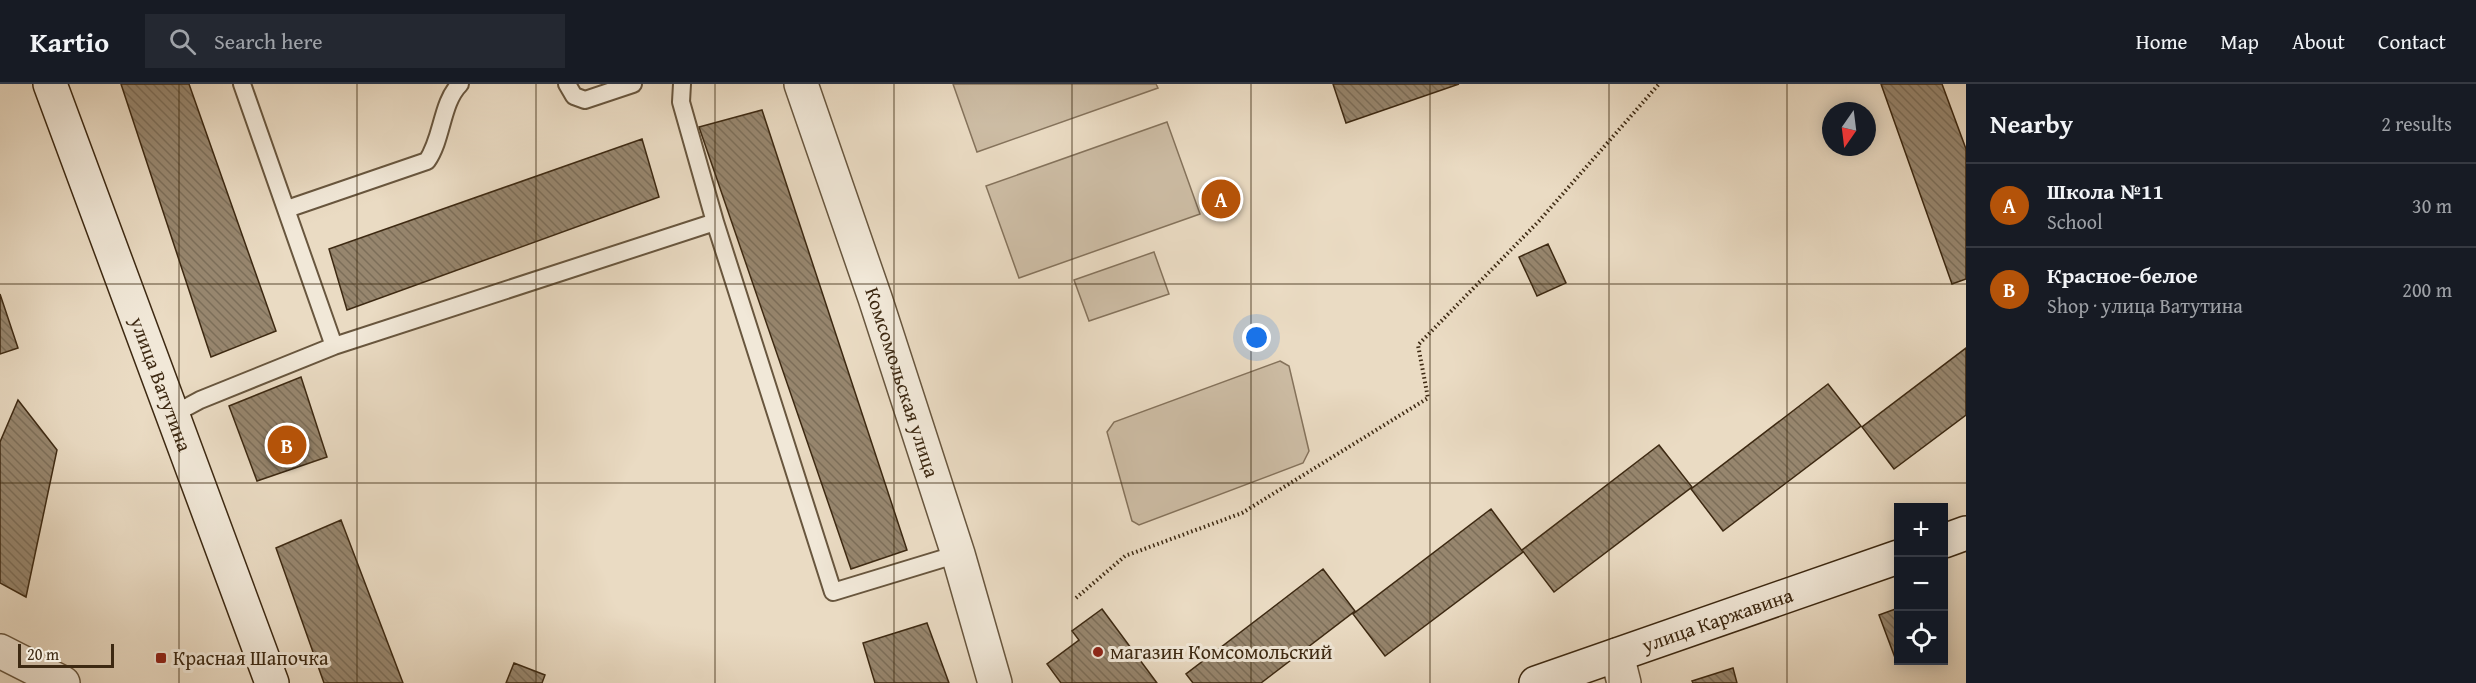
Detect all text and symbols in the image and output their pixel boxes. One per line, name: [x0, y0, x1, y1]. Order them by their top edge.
search box: [145, 14, 565, 68]
text: Kartio: [30, 21, 109, 62]
icon: search: [166, 25, 199, 58]
text: Search here: [214, 25, 323, 57]
text: Home: [2136, 26, 2187, 57]
text: Map: [2220, 26, 2259, 57]
text: About: [2292, 26, 2345, 57]
text: Contact: [2378, 26, 2446, 57]
north arrow: [1822, 102, 1876, 156]
text: Nearby: [1990, 104, 2073, 143]
text: 2 results: [2381, 109, 2452, 138]
text: Школа №11: [2047, 175, 2164, 207]
pin: A: [1202, 176, 1240, 222]
text: A: [2003, 191, 2016, 220]
text: 30 m: [2412, 191, 2452, 220]
text: School: [2047, 207, 2103, 236]
text: Красное-белое: [2047, 259, 2198, 291]
text: B: [2003, 275, 2016, 304]
text: 200 m: [2402, 275, 2452, 304]
street label: Комсомольская улица: [858, 283, 947, 481]
text: Shop · улица Ватутина: [2047, 291, 2243, 320]
street label: улица Ватутина: [123, 311, 200, 456]
your location: [1242, 323, 1271, 352]
pin: B: [268, 422, 306, 468]
map controls: [1894, 503, 1948, 665]
button: +: [1894, 503, 1948, 557]
button: −: [1894, 557, 1948, 611]
street label: улица Каржавина: [1637, 580, 1797, 659]
button: locate: [1894, 611, 1948, 665]
place label: магазин Комсомольский: [1110, 637, 1332, 666]
scale bar: [18, 641, 114, 668]
text: 20 m: [27, 642, 59, 666]
place label: Красная Шапочка: [173, 643, 329, 672]
marker: магазин Комсомольский: [1091, 645, 1105, 659]
marker: Красная Шапочка: [154, 651, 168, 665]

